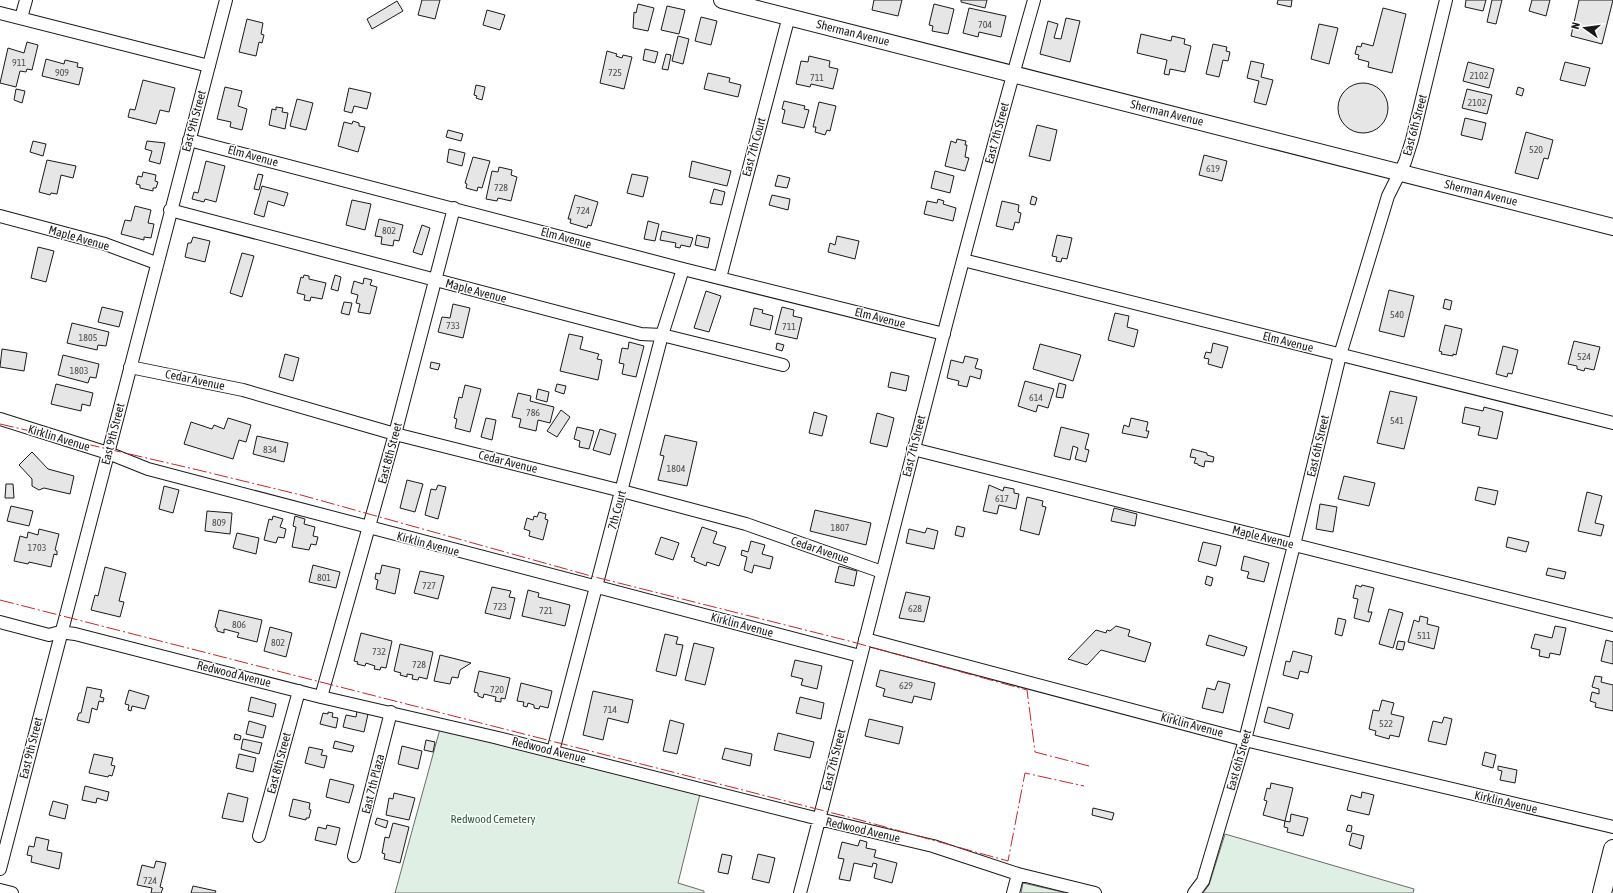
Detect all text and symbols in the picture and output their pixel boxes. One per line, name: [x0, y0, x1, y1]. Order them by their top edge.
north arrow: [1565, 8, 1605, 48]
street label: Sherman Avenue: [815, 17, 891, 49]
house number: 704: [978, 19, 992, 30]
text: N: [1569, 21, 1582, 30]
house number: 911: [12, 57, 26, 68]
house number: 909: [55, 67, 69, 78]
house number: 725: [608, 67, 622, 78]
house number: 2102: [1470, 70, 1489, 81]
house number: 711: [810, 72, 824, 83]
street label: East 9th Street: [179, 88, 209, 153]
street label: East 6th Street: [1400, 92, 1430, 157]
street label: Sherman Avenue: [1129, 97, 1205, 129]
house number: 2102: [1468, 97, 1487, 108]
street label: East 7th Street: [982, 100, 1012, 165]
street label: East 7th Court: [739, 116, 769, 178]
street label: Elm Avenue: [226, 143, 280, 169]
house number: 520: [1529, 144, 1543, 155]
house number: 619: [1206, 163, 1220, 174]
street label: Sherman Avenue: [1443, 177, 1519, 209]
house number: 728: [494, 182, 508, 193]
house number: 724: [576, 205, 590, 216]
street label: Maple Avenue: [47, 223, 111, 253]
house number: 802: [382, 225, 396, 236]
street label: Elm Avenue: [539, 225, 593, 251]
street label: Maple Avenue: [444, 276, 508, 306]
street label: Elm Avenue: [853, 305, 907, 331]
house number: 540: [1390, 309, 1404, 320]
house number: 733: [446, 320, 460, 331]
house number: 711: [782, 321, 796, 332]
street label: Elm Avenue: [1261, 329, 1315, 355]
house number: 1805: [79, 332, 98, 343]
house number: 524: [1577, 351, 1591, 362]
house number: 1803: [70, 365, 89, 376]
street label: Cedar Avenue: [164, 367, 226, 393]
house number: 614: [1029, 392, 1043, 403]
street label: East 9th Street: [99, 401, 128, 466]
house number: 786: [526, 407, 540, 418]
street label: East 7th Street: [900, 413, 929, 478]
street label: East 6th Street: [1304, 413, 1332, 478]
house number: 541: [1390, 415, 1404, 426]
street label: East 8th Street: [375, 420, 405, 485]
street label: Kirklin Avenue: [26, 422, 92, 454]
house number: 834: [263, 444, 277, 455]
street label: Cedar Avenue: [477, 448, 539, 476]
house number: 1804: [667, 463, 686, 474]
street label: 7th Court: [605, 488, 629, 531]
house number: 617: [995, 493, 1009, 504]
house number: 809: [212, 517, 226, 528]
house number: 1807: [831, 522, 850, 533]
street label: Maple Avenue: [1231, 523, 1295, 551]
street label: Kirklin Avenue: [395, 529, 461, 559]
street label: Cedar Avenue: [789, 534, 851, 566]
house number: 1703: [28, 542, 47, 553]
house number: 801: [317, 572, 331, 583]
house number: 727: [422, 580, 436, 591]
house number: 723: [493, 601, 507, 612]
house number: 628: [908, 603, 922, 614]
house number: 721: [539, 605, 553, 616]
street label: Kirklin Avenue: [709, 610, 775, 640]
house number: 806: [232, 619, 246, 630]
house number: 511: [1417, 630, 1431, 641]
house number: 802: [271, 637, 285, 648]
house number: 732: [372, 646, 386, 657]
street label: Redwood Avenue: [195, 658, 273, 690]
house number: 728: [412, 659, 426, 670]
house number: 629: [899, 680, 913, 691]
house number: 720: [490, 684, 504, 695]
house number: 714: [603, 704, 617, 715]
street label: Kirklin Avenue: [1159, 710, 1225, 740]
street label: East 9th Street: [17, 715, 46, 780]
house number: 522: [1379, 718, 1393, 729]
street label: East 7th Street: [820, 727, 849, 792]
street label: East 6th Street: [1224, 727, 1255, 792]
street label: East 8th Street: [264, 730, 294, 795]
street label: Redwood Avenue: [510, 734, 588, 766]
street label: East 7th Plaza: [359, 753, 387, 815]
street label: Kirklin Avenue: [1473, 788, 1539, 816]
park label: Redwood Cemetery: [451, 812, 536, 826]
street label: Redwood Avenue: [824, 815, 902, 845]
house number: 724: [143, 875, 157, 886]

